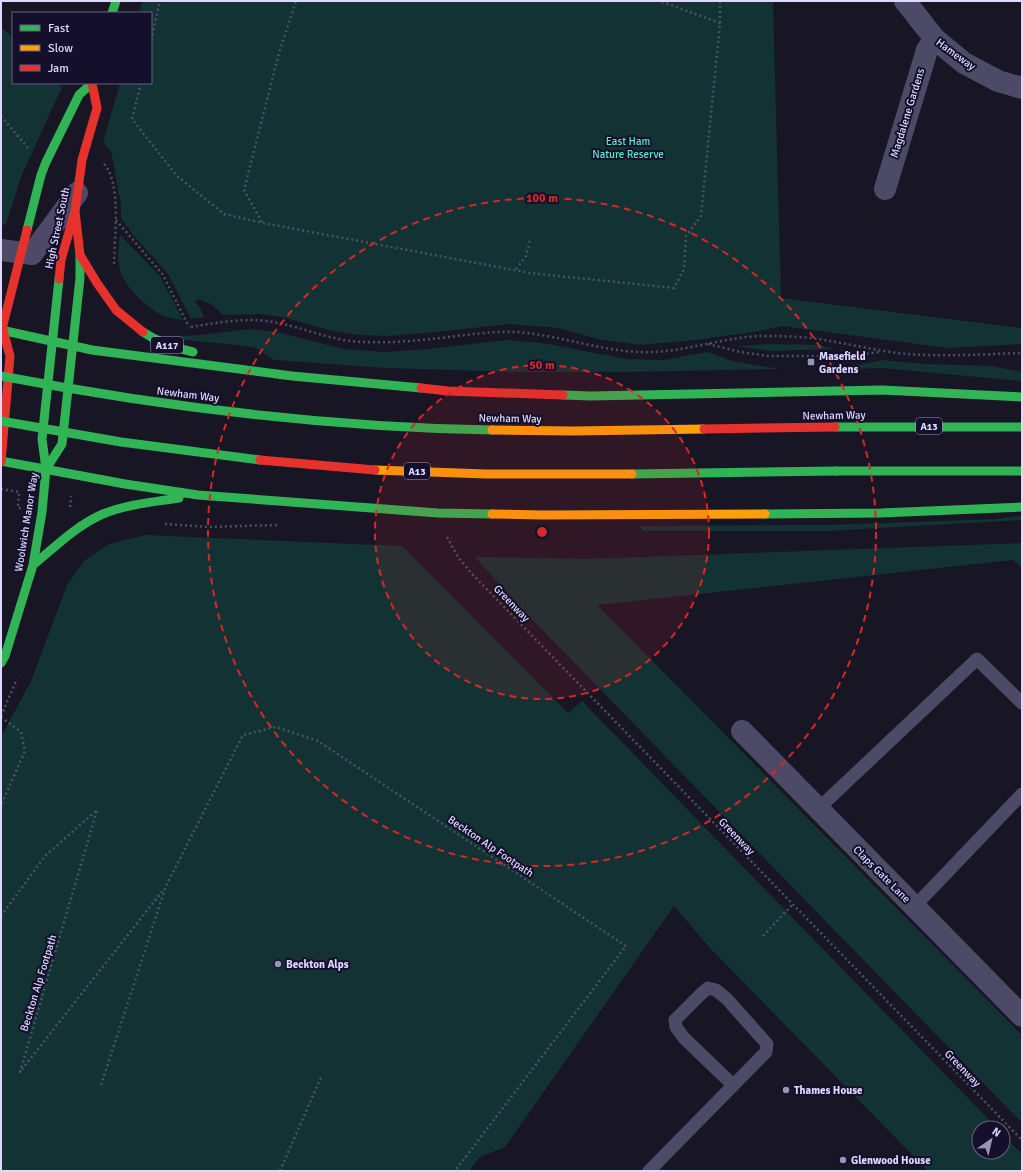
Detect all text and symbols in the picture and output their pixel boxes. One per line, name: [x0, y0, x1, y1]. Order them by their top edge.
legend: [12, 12, 152, 84]
text: Fast: [48, 21, 69, 36]
street label: Hameway: [933, 36, 979, 74]
text: Slow: [48, 41, 73, 56]
text: Jam: [48, 61, 69, 76]
street label: Magdalene Gardens: [888, 67, 927, 159]
park label: East Ham Nature Reserve: [592, 135, 664, 161]
street label: High Street South: [42, 186, 73, 270]
text: 100 m: [526, 191, 558, 206]
road number: A117: [151, 337, 183, 353]
place label: Masefield Gardens: [819, 350, 866, 376]
marker: Masefield Gardens: [806, 357, 816, 367]
text: 50 m: [529, 358, 555, 373]
street label: Newham Way: [156, 384, 221, 405]
street label: Newham Way: [802, 408, 867, 423]
street label: Newham Way: [478, 411, 542, 426]
road number: A13: [916, 418, 942, 434]
road number: A13: [404, 463, 430, 479]
street label: Woolwich Manor Way: [12, 471, 41, 573]
centre of rings: [535, 525, 549, 539]
street label: Greenway: [491, 582, 533, 625]
street label: Beckton Alp Footpath: [445, 813, 536, 880]
street label: Greenway: [716, 815, 758, 858]
street label: Claps Gate Lane: [850, 843, 913, 906]
street label: Beckton Alp Footpath: [18, 933, 59, 1033]
place label: Beckton Alps: [286, 958, 349, 971]
marker: Beckton Alps: [273, 959, 283, 969]
street label: Greenway: [942, 1047, 984, 1090]
place label: Thames House: [794, 1084, 863, 1097]
marker: Thames House: [781, 1085, 791, 1095]
north arrow: [971, 1120, 1011, 1160]
text: N: [990, 1125, 1003, 1140]
place label: Glenwood House: [851, 1154, 931, 1167]
marker: Glenwood House: [838, 1155, 848, 1165]

